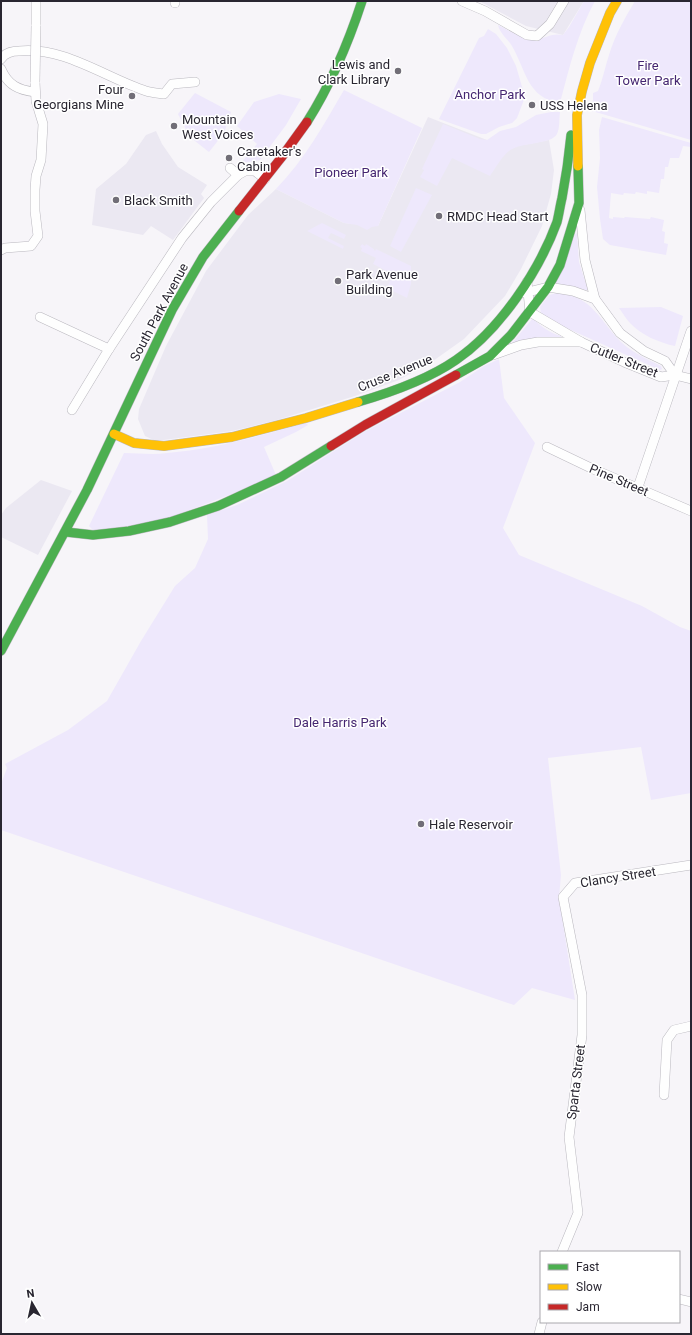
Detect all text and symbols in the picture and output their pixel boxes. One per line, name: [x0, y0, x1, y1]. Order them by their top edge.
place label: Lewis and Clark Library: [318, 57, 390, 87]
park label: Fire Tower Park: [615, 58, 681, 88]
marker: Lewis and Clark Library: [393, 66, 403, 76]
place label: Four Georgians Mine: [33, 82, 125, 112]
park label: Anchor Park: [455, 87, 526, 102]
marker: Four Georgians Mine: [127, 91, 137, 101]
place label: USS Helena: [540, 98, 608, 113]
marker: USS Helena: [527, 100, 537, 110]
place label: Mountain West Voices: [182, 112, 254, 142]
marker: Mountain West Voices: [169, 121, 179, 131]
place label: Caretaker's Cabin: [237, 144, 302, 174]
marker: Caretaker's Cabin: [224, 153, 234, 163]
park label: Pioneer Park: [314, 165, 388, 180]
place label: Black Smith: [124, 193, 193, 208]
marker: Black Smith: [111, 195, 121, 205]
place label: RMDC Head Start: [447, 209, 548, 224]
marker: RMDC Head Start: [434, 211, 444, 221]
street label: South Park Avenue: [127, 260, 191, 364]
place label: Park Avenue Building: [346, 267, 418, 297]
marker: Park Avenue Building: [333, 276, 343, 286]
street label: Cutler Street: [588, 340, 660, 380]
street label: Cruse Avenue: [355, 351, 435, 395]
street label: Pine Street: [587, 461, 651, 499]
park label: Dale Harris Park: [293, 715, 387, 730]
place label: Hale Reservoir: [429, 817, 513, 832]
marker: Hale Reservoir: [416, 819, 426, 829]
street label: Clancy Street: [579, 864, 657, 890]
street label: Sparta Street: [564, 1044, 588, 1120]
legend: [540, 1251, 680, 1323]
text: Fast: [576, 1260, 599, 1274]
text: Slow: [576, 1280, 602, 1294]
north arrow: [12, 1283, 52, 1323]
text: N: [26, 1287, 36, 1301]
text: Jam: [576, 1300, 600, 1314]

